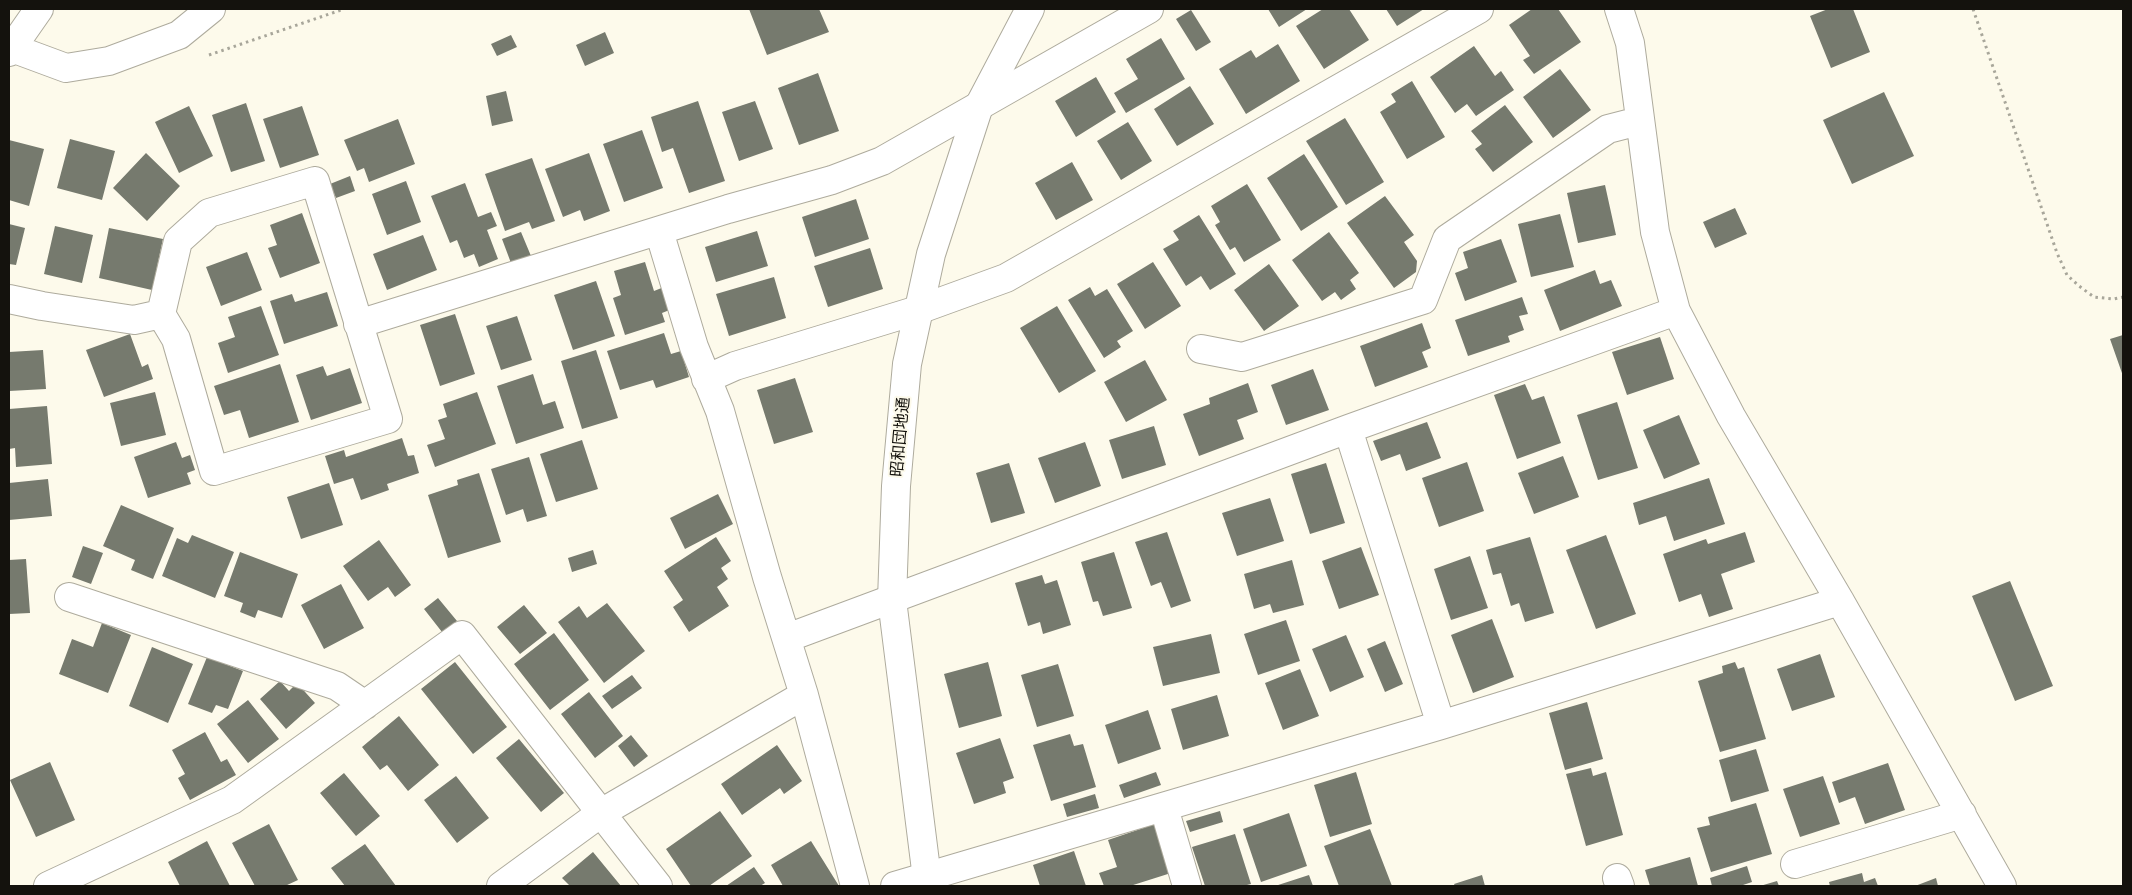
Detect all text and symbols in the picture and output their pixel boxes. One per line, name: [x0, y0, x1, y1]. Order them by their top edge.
street label: 昭和団地通: [887, 396, 913, 478]

